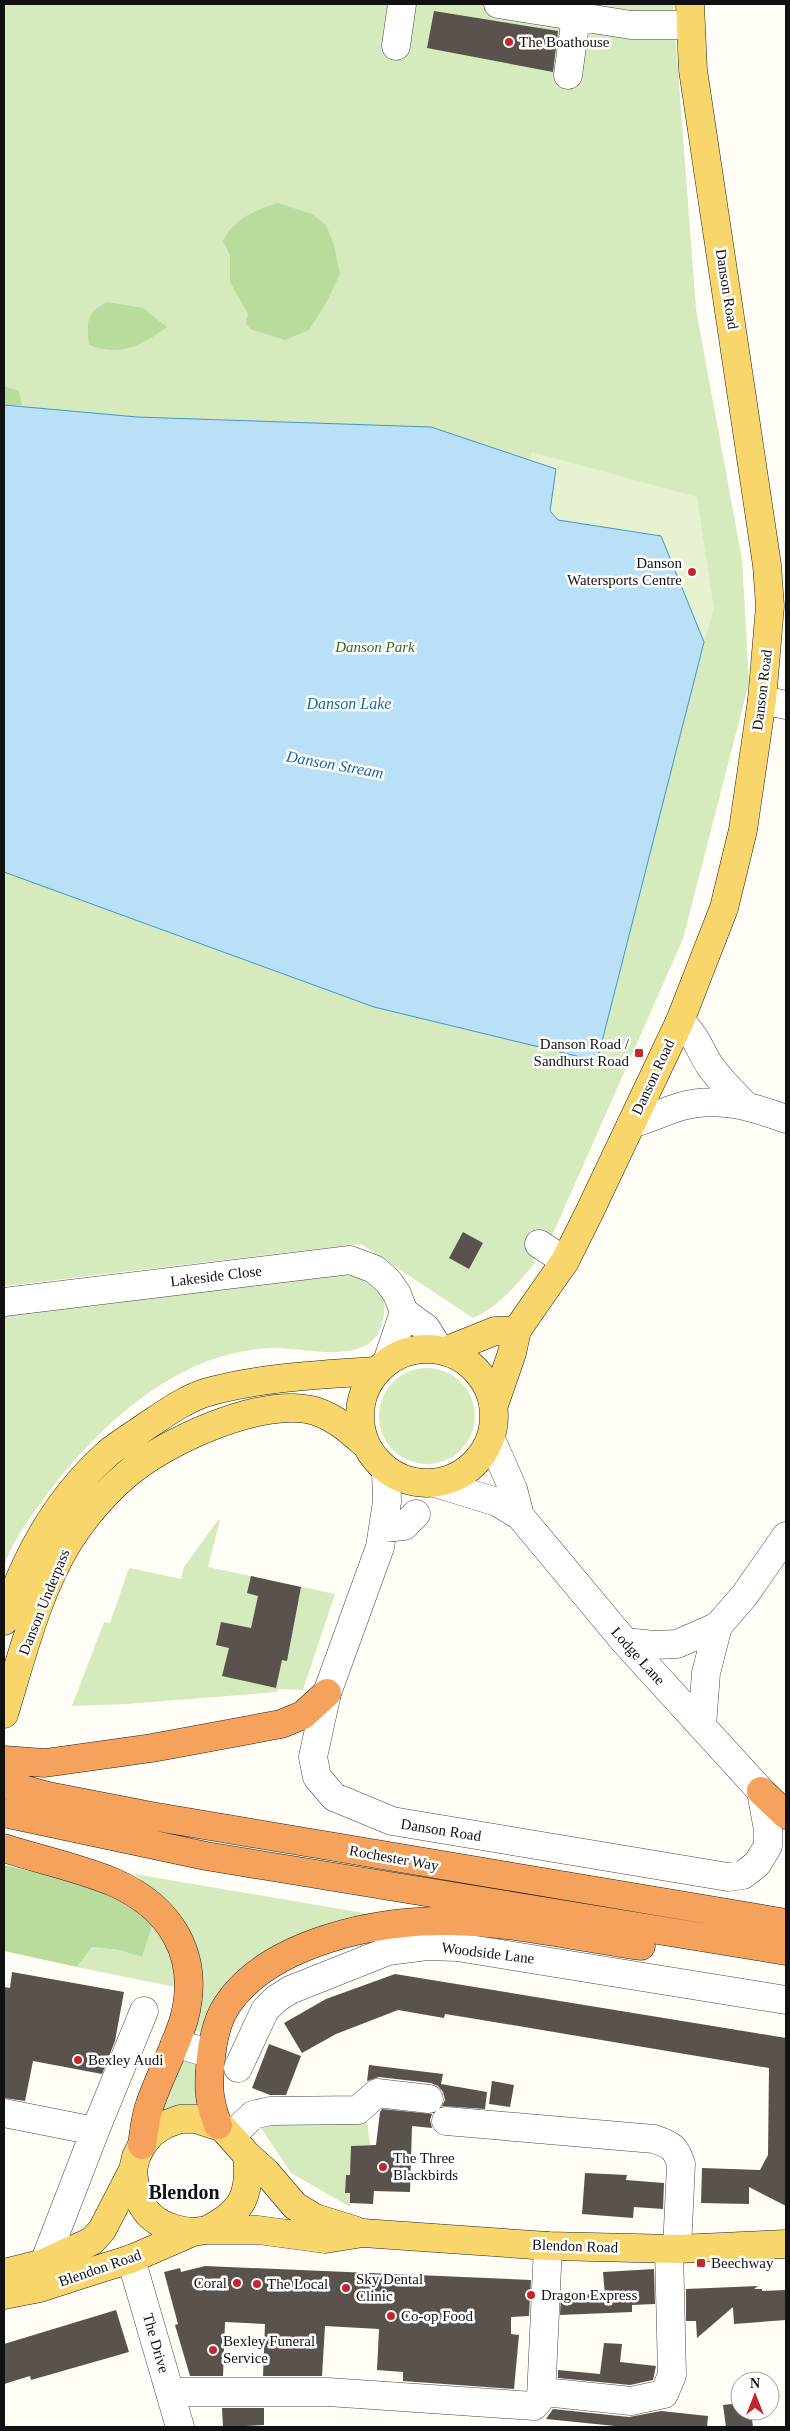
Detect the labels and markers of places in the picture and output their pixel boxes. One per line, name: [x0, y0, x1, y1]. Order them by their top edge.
place label: The Boathouse: [519, 34, 610, 50]
marker: The Boathouse: [503, 36, 515, 48]
place label: Danson Watersports Centre: [567, 555, 682, 588]
marker: Danson Watersports Centre: [686, 566, 698, 578]
place label: Danson Road / Sandhurst Road: [534, 1036, 630, 1069]
marker: Danson Road / Sandhurst Road: [633, 1047, 645, 1059]
place label: Bexley Audi: [88, 2052, 163, 2068]
marker: Bexley Audi: [72, 2054, 84, 2066]
place label: The Three Blackbirds: [393, 2150, 458, 2183]
marker: The Three Blackbirds: [377, 2161, 389, 2173]
place label: Beechway: [711, 2255, 774, 2271]
marker: Beechway: [695, 2257, 707, 2269]
place label: Sky Dental Clinic: [356, 2271, 423, 2304]
place label: Coral: [194, 2275, 227, 2291]
place label: The Local: [267, 2276, 328, 2292]
marker: Coral: [231, 2277, 243, 2289]
marker: The Local: [251, 2278, 263, 2290]
marker: Sky Dental Clinic: [340, 2282, 352, 2294]
place label: Dragon Express: [541, 2287, 637, 2303]
marker: Dragon Express: [525, 2289, 537, 2301]
place label: Co-op Food: [401, 2308, 474, 2324]
marker: Co-op Food: [385, 2310, 397, 2322]
place label: Bexley Funeral Service: [223, 2333, 315, 2366]
marker: Bexley Funeral Service: [207, 2344, 219, 2356]

